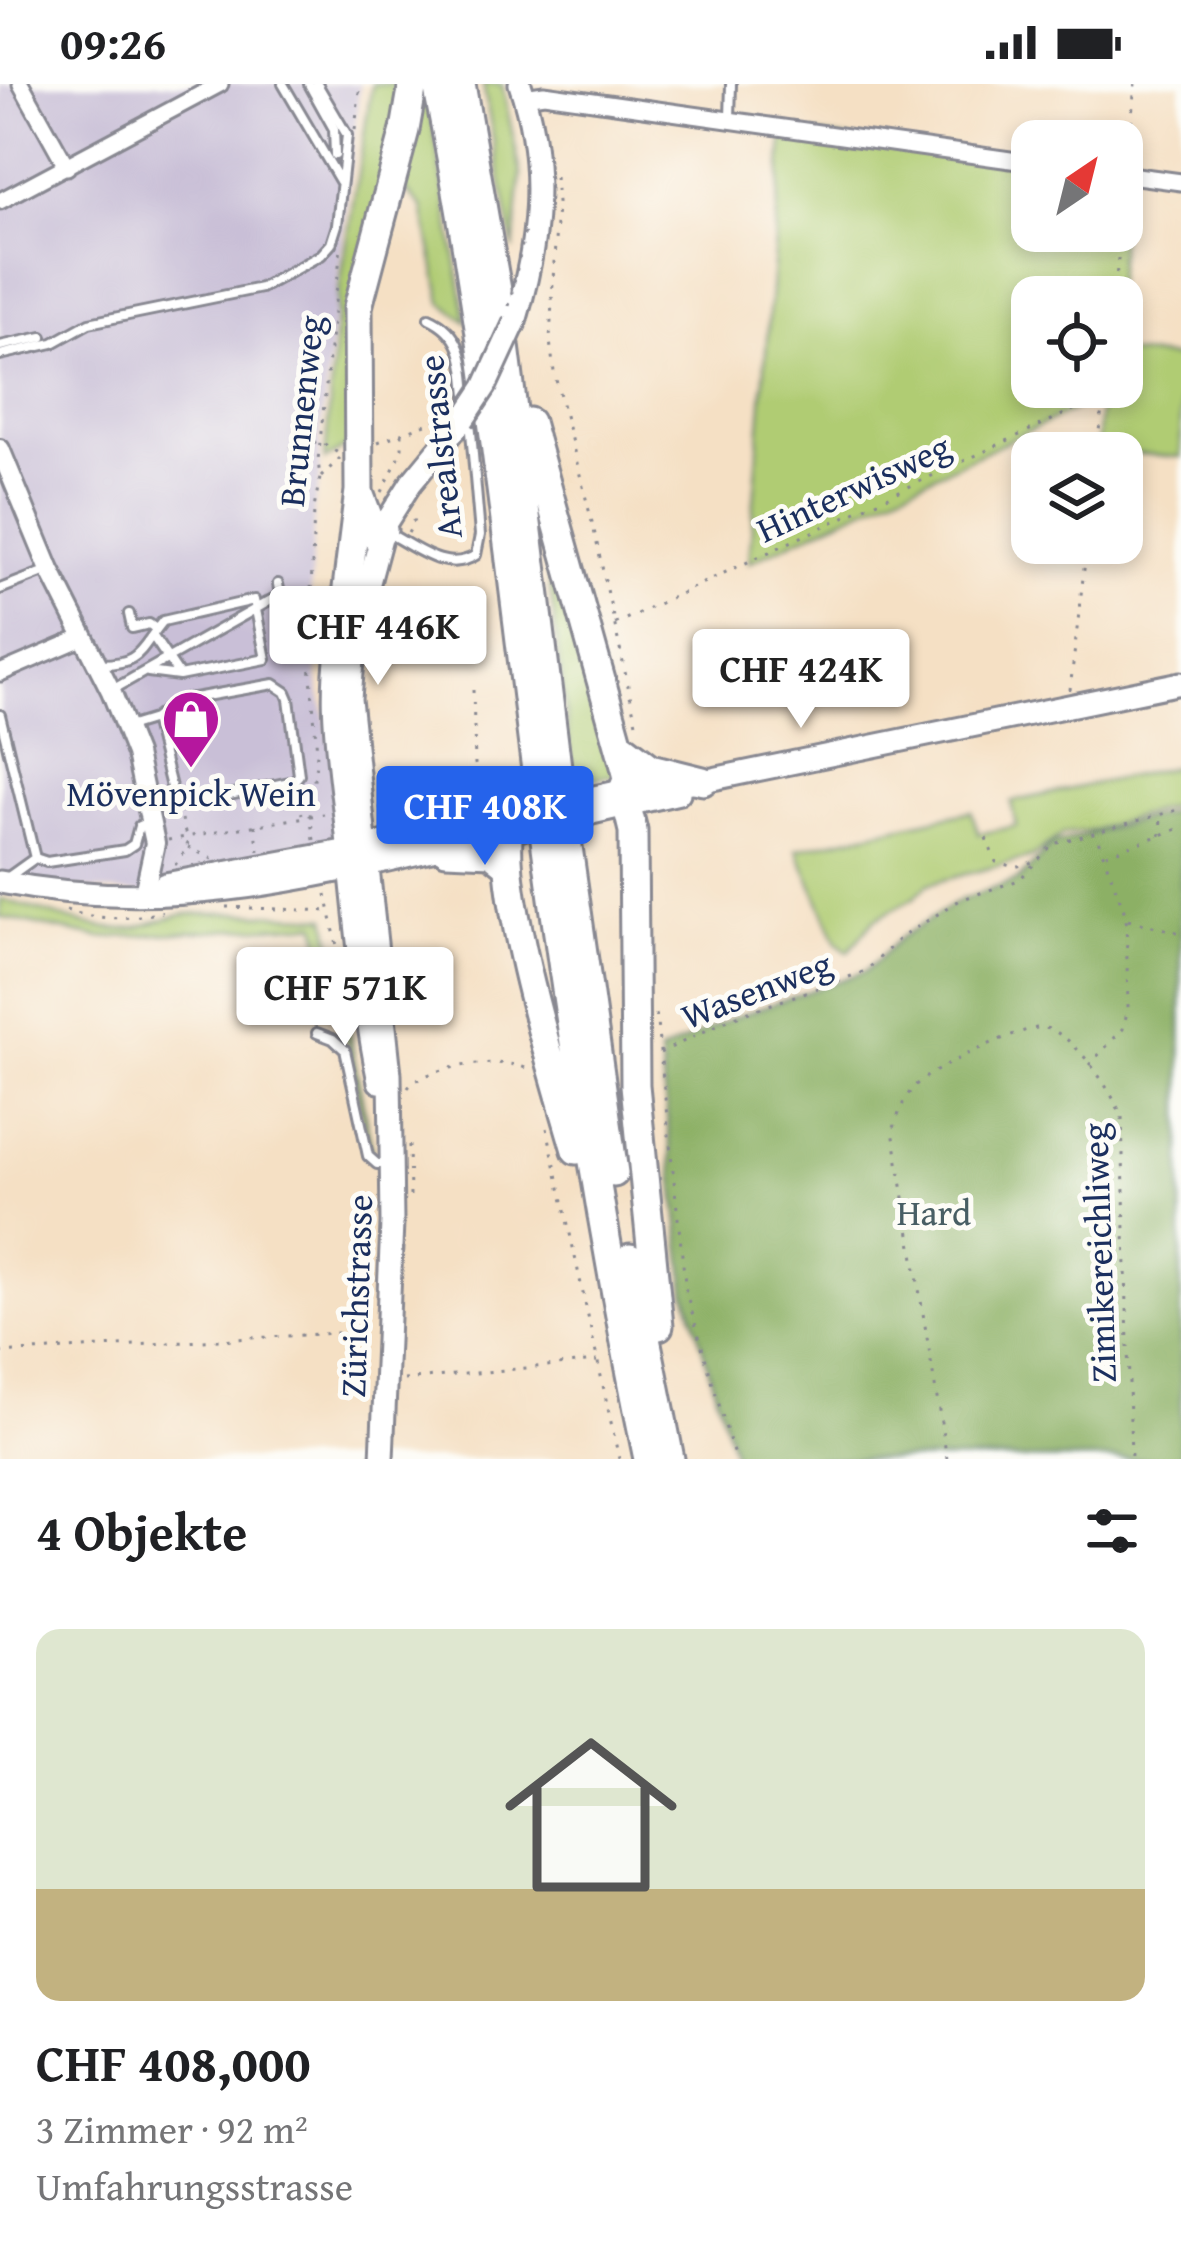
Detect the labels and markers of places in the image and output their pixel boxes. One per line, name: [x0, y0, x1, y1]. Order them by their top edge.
pin: CHF 446K: [254, 586, 502, 688]
pin: CHF 424K: [677, 629, 925, 731]
shop icon: Mövenpick Wein: [160, 688, 222, 770]
place label: Mövenpick Wein: [66, 766, 316, 819]
pin: CHF 408K: [361, 766, 609, 868]
pin: CHF 571K: [221, 947, 469, 1049]

